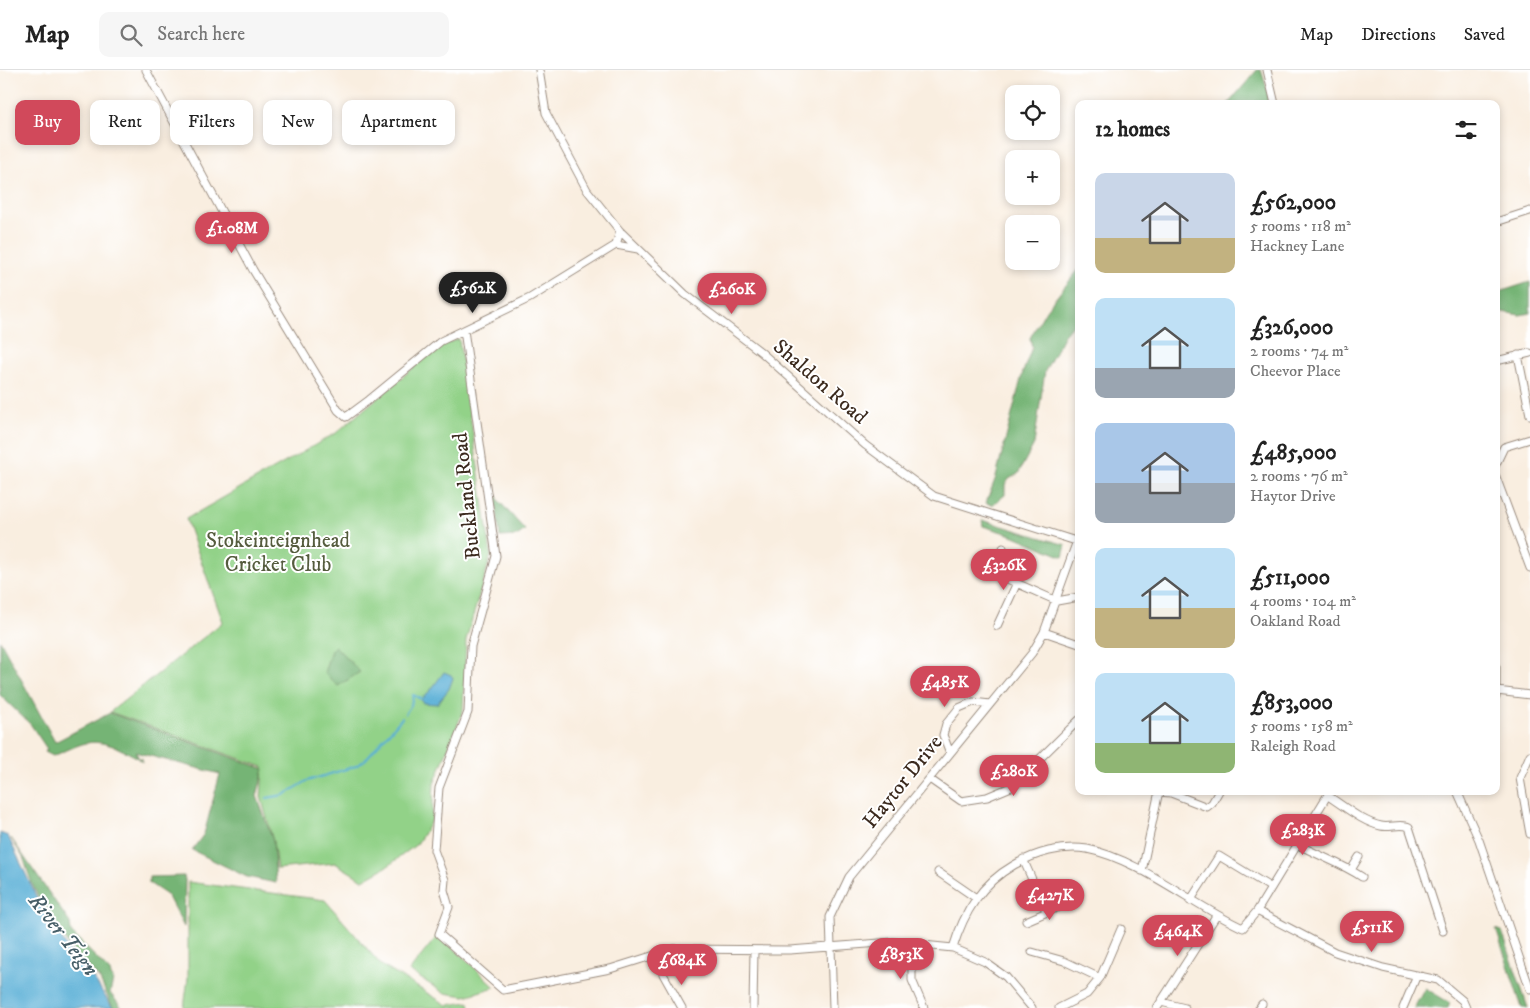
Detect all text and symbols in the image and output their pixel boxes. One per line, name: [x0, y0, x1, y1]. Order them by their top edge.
search box: [99, 12, 449, 57]
text: Map: [25, 20, 69, 50]
icon: search: [117, 21, 145, 49]
text: Search here: [157, 23, 245, 46]
text: Map: [1300, 24, 1333, 46]
text: Directions: [1361, 24, 1436, 46]
text: Saved: [1464, 24, 1505, 46]
map controls: [1005, 85, 1060, 270]
button: locate: [1005, 85, 1060, 140]
chip: Buy: [15, 100, 80, 145]
chip: Rent: [90, 100, 160, 145]
chip: Filters: [170, 100, 253, 145]
chip: New: [263, 100, 332, 145]
chip: Apartment: [342, 100, 455, 145]
icon: filters: [1452, 116, 1480, 144]
text: 12 homes: [1095, 117, 1170, 143]
button: +: [1005, 150, 1060, 205]
text: £562,000: [1250, 190, 1336, 216]
icon: home: [1135, 193, 1195, 253]
pin: £1.08M: [191, 212, 273, 254]
button: −: [1005, 215, 1060, 270]
text: 5 rooms · 118 m²: [1250, 216, 1351, 236]
text: £1.08M: [206, 218, 258, 238]
text: Hackney Lane: [1250, 236, 1344, 256]
pin: £562K: [438, 272, 508, 314]
pin: £260K: [697, 272, 767, 315]
text: £562K: [450, 278, 496, 298]
text: £260K: [708, 279, 756, 299]
text: £326,000: [1250, 315, 1333, 341]
icon: home: [1135, 318, 1195, 378]
street label: Shaldon Road: [767, 334, 873, 431]
text: 2 rooms · 74 m²: [1250, 341, 1348, 361]
text: Cheevor Place: [1250, 361, 1341, 381]
street label: Buckland Road: [447, 431, 487, 561]
text: £485,000: [1250, 440, 1337, 466]
icon: home: [1135, 443, 1195, 503]
text: 2 rooms · 76 m²: [1250, 466, 1348, 486]
text: Haytor Drive: [1250, 486, 1336, 506]
park label: Stokeinteignhead Cricket Club: [206, 528, 351, 578]
pin: £326K: [969, 548, 1039, 591]
text: £326K: [982, 555, 1026, 575]
text: £511,000: [1250, 565, 1330, 591]
icon: home: [1135, 568, 1195, 628]
text: 4 rooms · 104 m²: [1250, 591, 1356, 611]
text: Oakland Road: [1250, 611, 1341, 631]
pin: £485K: [910, 666, 980, 708]
text: £485K: [921, 672, 969, 692]
text: £853,000: [1250, 690, 1333, 716]
icon: home: [1135, 693, 1195, 753]
text: 5 rooms · 158 m²: [1250, 716, 1353, 736]
street label: Haytor Drive: [858, 730, 949, 834]
text: Raleigh Road: [1250, 736, 1336, 756]
pin: £280K: [979, 754, 1049, 797]
text: £280K: [991, 761, 1037, 781]
pin: £283K: [1268, 814, 1338, 856]
text: £283K: [1281, 820, 1325, 840]
pin: £427K: [1015, 878, 1085, 921]
text: £427K: [1026, 885, 1074, 905]
water label: River Teign: [22, 887, 104, 982]
pin: £511K: [1337, 910, 1407, 953]
pin: £464K: [1143, 914, 1213, 957]
text: £511K: [1351, 917, 1393, 937]
text: £464K: [1153, 921, 1203, 941]
pin: £853K: [866, 938, 936, 980]
pin: £684K: [647, 944, 717, 986]
text: £853K: [879, 944, 923, 964]
text: £684K: [658, 950, 706, 970]

